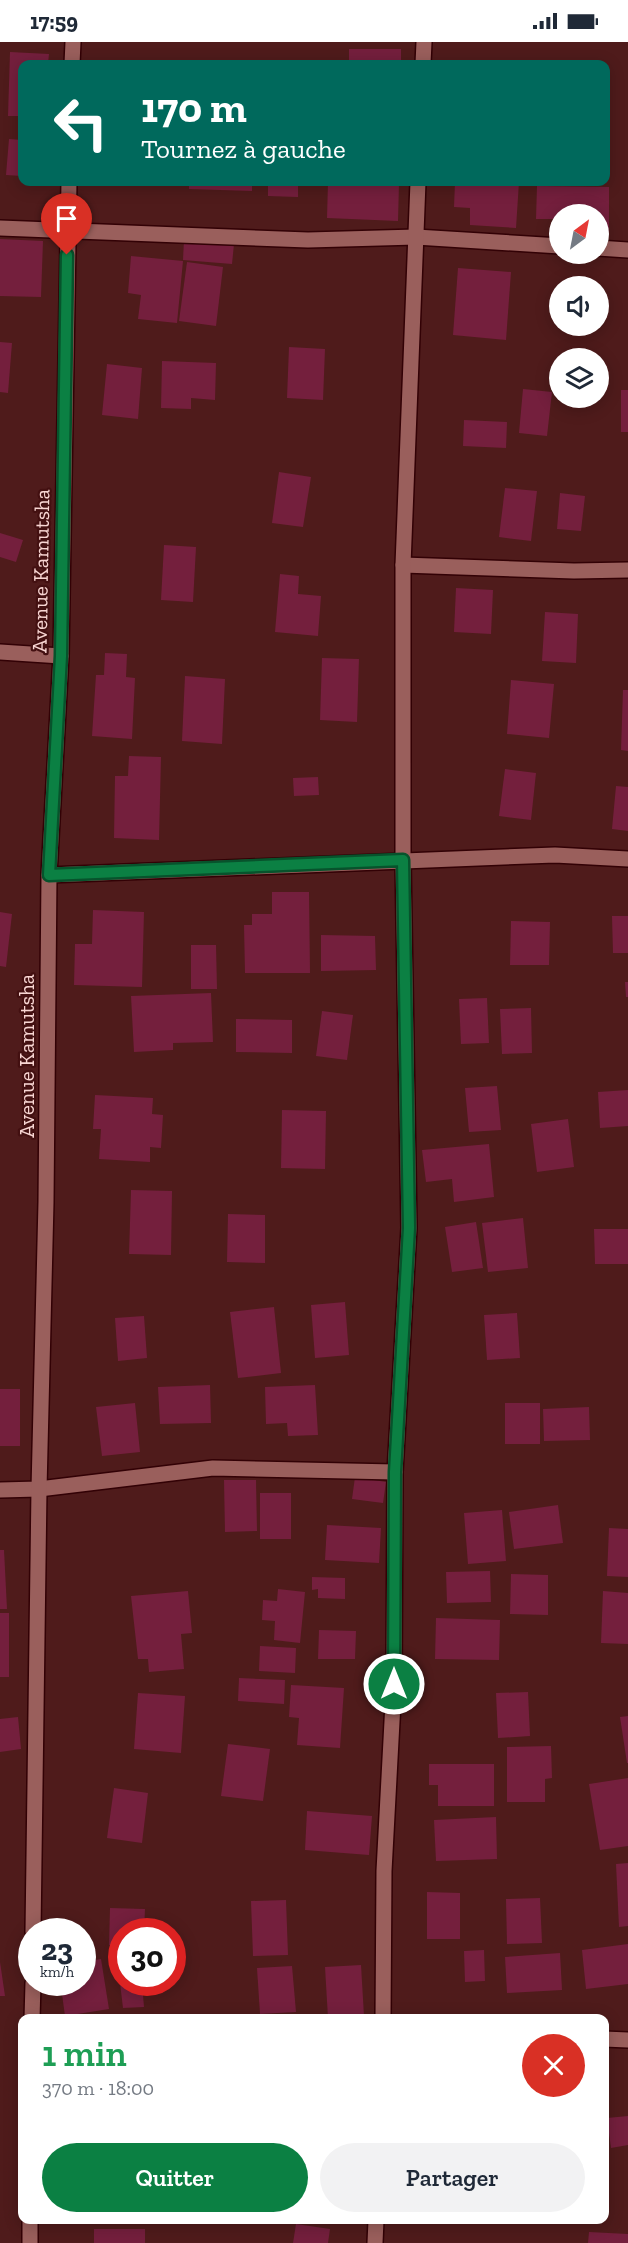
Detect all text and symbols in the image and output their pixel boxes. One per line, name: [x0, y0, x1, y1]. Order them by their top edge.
text: 17:59: [30, 8, 78, 35]
text: 170 m: [141, 82, 247, 133]
icon: left: [42, 84, 120, 162]
text: Tournez à gauche: [141, 133, 346, 165]
pin: [41, 193, 92, 255]
icon: arrive: [50, 202, 83, 235]
north arrow: [549, 204, 609, 264]
map controls: [549, 204, 609, 408]
button: sound: [549, 276, 609, 336]
button: layers: [549, 348, 609, 408]
street label: Avenue Kamutsha: [27, 489, 54, 653]
street label: Avenue Kamutsha: [14, 974, 39, 1138]
position arrow: [362, 1652, 426, 1716]
speed limit sign: 30: [108, 1918, 186, 1996]
text: 23: [41, 1932, 73, 1968]
text: km/h: [40, 1963, 74, 1981]
text: 1 min: [42, 2032, 127, 2075]
button: close: [522, 2034, 585, 2097]
text: 370 m · 18:00: [42, 2076, 154, 2100]
button: Quitter: [42, 2143, 308, 2212]
button: Partager: [320, 2143, 585, 2212]

